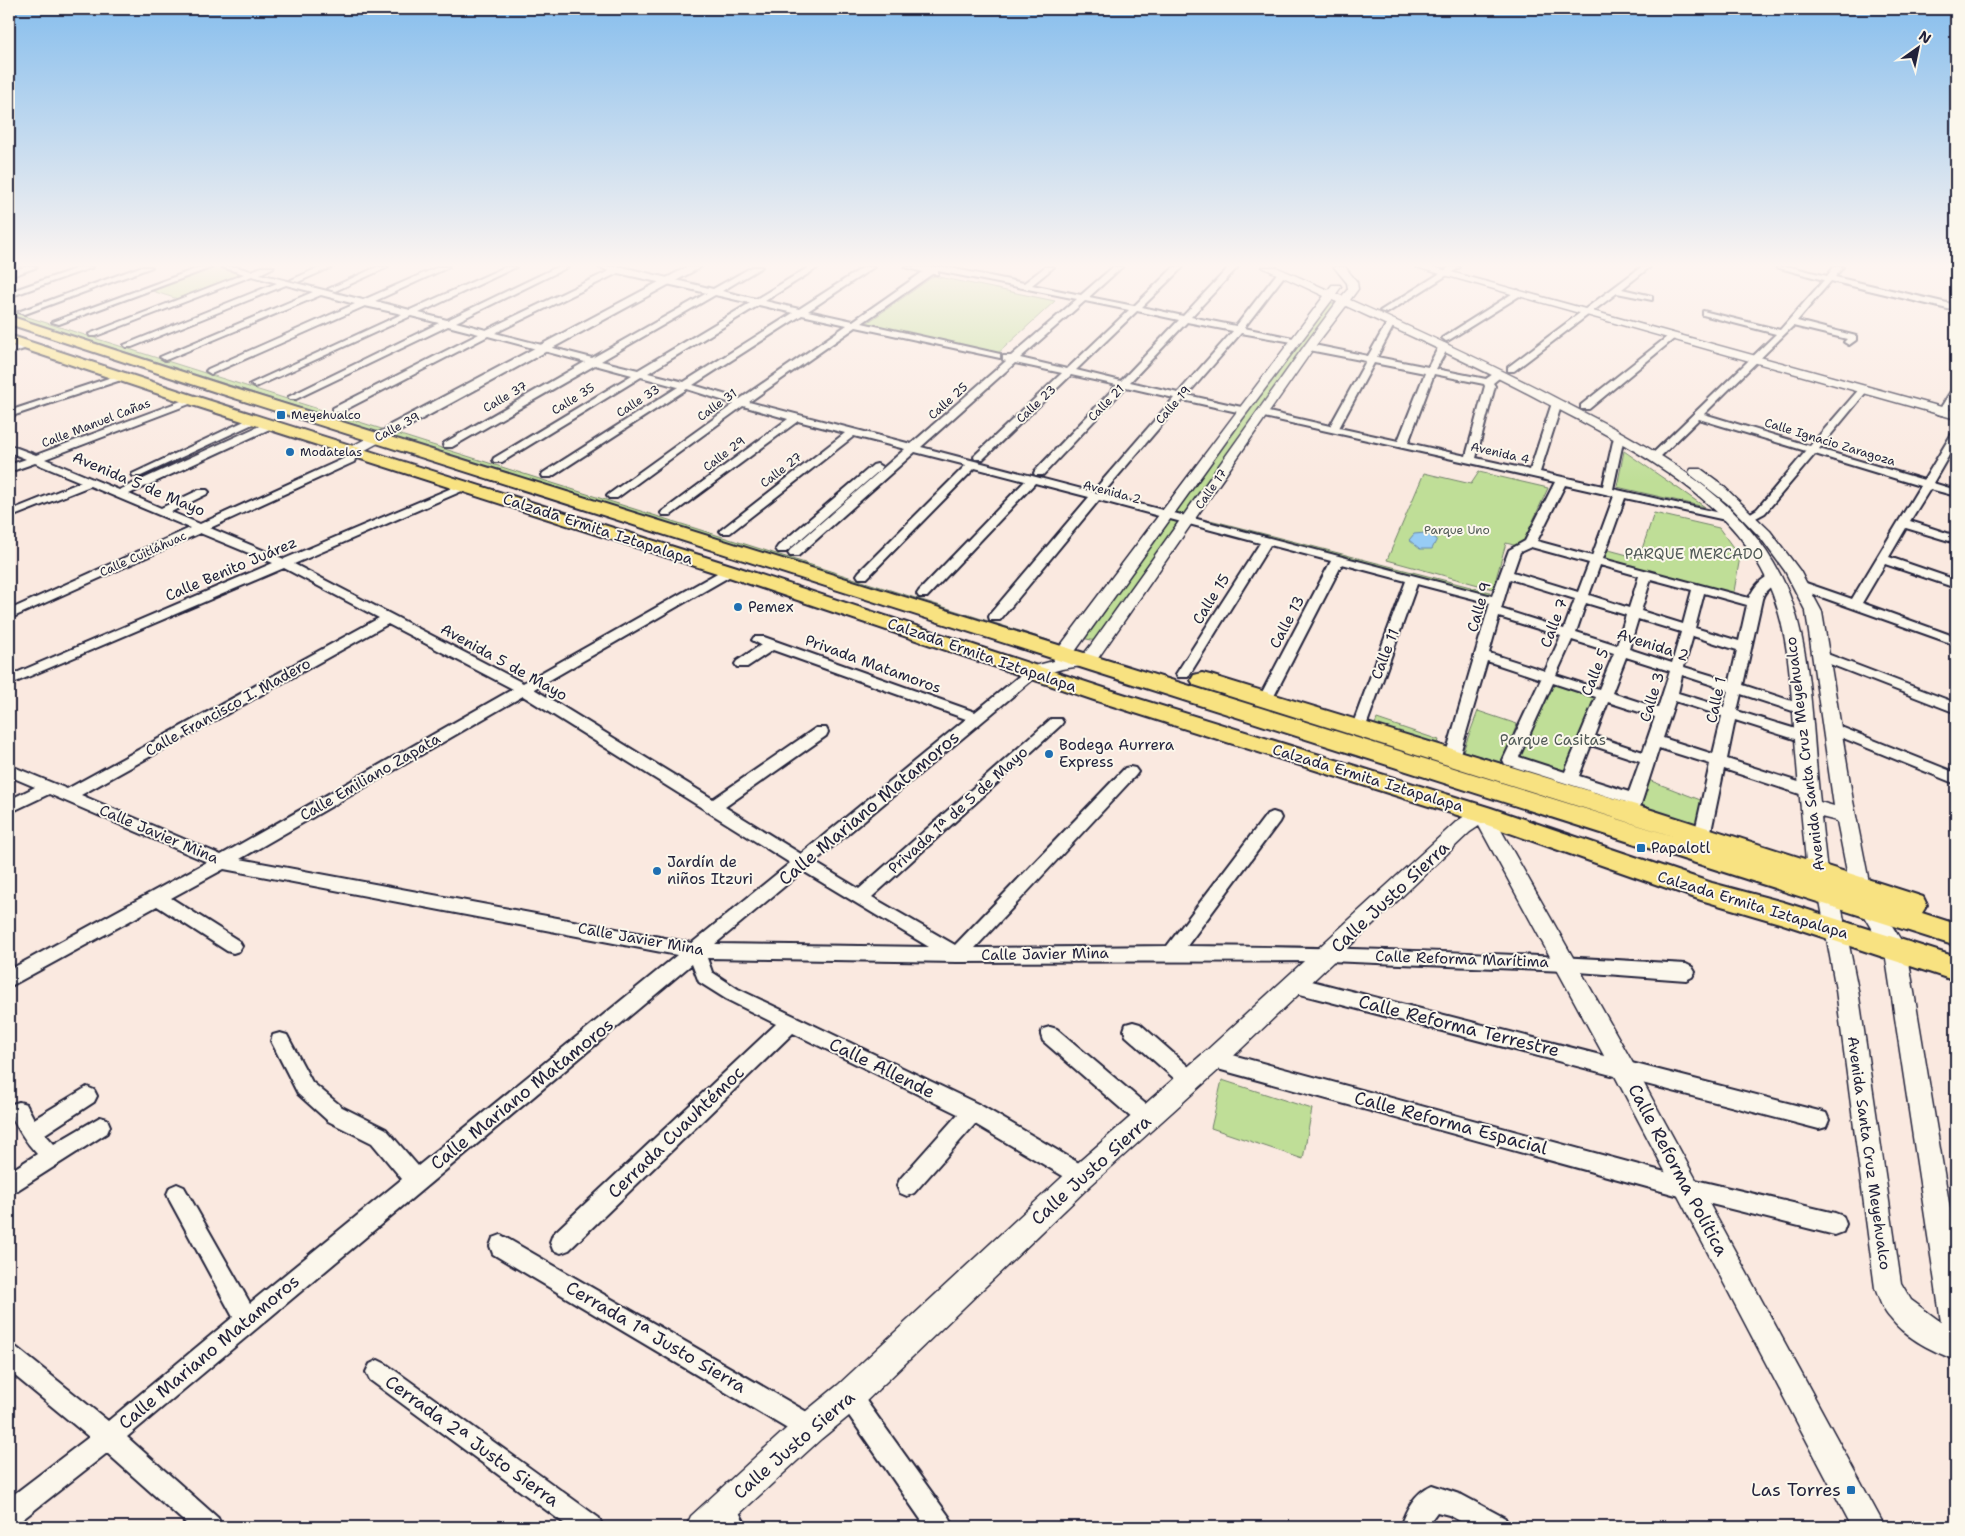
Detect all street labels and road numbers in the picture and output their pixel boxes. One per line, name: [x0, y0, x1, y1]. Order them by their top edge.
street label: Calle 37: [480, 378, 530, 416]
street label: Calle 35: [548, 379, 598, 419]
street label: Calle 25: [925, 379, 971, 423]
street label: Calle 33: [613, 381, 663, 421]
street label: Calle 21: [1084, 381, 1128, 425]
street label: Calle 23: [1013, 382, 1059, 426]
street label: Calle 19: [1152, 383, 1194, 427]
street label: Calle 31: [694, 385, 740, 425]
street label: Calle Manuel Cañas: [39, 395, 153, 451]
street label: Calle 39: [372, 408, 422, 446]
street label: Calle Ignacio Zaragoza: [1763, 414, 1898, 470]
street label: Calle 29: [700, 433, 748, 475]
street label: Avenida 4: [1469, 439, 1531, 467]
street label: Avenida 5 de Mayo: [70, 447, 208, 521]
street label: Calle 27: [757, 449, 805, 491]
street label: Calle 17: [1191, 466, 1231, 512]
street label: Avenida 2: [1081, 477, 1143, 507]
street label: Calzada Ermita Iztapalapa: [500, 489, 696, 569]
street label: Calle Cuitláhuac: [97, 528, 189, 580]
street label: Calle Benito Juárez: [162, 532, 300, 606]
street label: Calle 15: [1188, 570, 1234, 628]
street label: Calle 9: [1462, 580, 1496, 634]
street label: Calle 13: [1265, 592, 1309, 652]
street label: Calle 7: [1535, 595, 1573, 651]
street label: Calzada Ermita Iztapalapa: [885, 613, 1080, 697]
street label: Avenida 5 de Mayo: [437, 619, 571, 705]
street label: Avenida 2: [1615, 624, 1691, 666]
street label: Calle 11: [1366, 626, 1404, 682]
street label: Privada Matamoros: [802, 630, 944, 698]
street label: Avenida Santa Cruz Meyehualco: [1781, 636, 1829, 872]
street label: Calle 5: [1576, 645, 1614, 699]
street label: Calle Francisco I. Madero: [142, 653, 314, 761]
street label: Calle 3: [1635, 670, 1669, 724]
street label: Calle 1: [1701, 675, 1731, 725]
street label: Calle Mariano Matamoros: [774, 725, 964, 891]
street label: Calle Emiliano Zapata: [296, 728, 444, 825]
street label: Calzada Ermita Iztapalapa: [1270, 739, 1467, 817]
street label: Privada 1ª de 5 de Mayo: [884, 742, 1032, 878]
street label: Calle Javier Mina: [96, 800, 222, 868]
street label: Calle Justo Sierra: [1326, 836, 1454, 958]
street label: Calzada Ermita Iztapalapa: [1655, 866, 1852, 944]
street label: Calle Javier Mina: [576, 918, 706, 960]
street label: Calle Javier Mina: [981, 943, 1110, 965]
street label: Calle Reforma Marítima: [1375, 946, 1550, 972]
street label: Calle Reforma Terrestre: [1356, 989, 1562, 1063]
street label: Calle Mariano Matamoros: [425, 1013, 619, 1175]
street label: Calle Allende: [825, 1032, 939, 1104]
street label: Avenida Santa Cruz Meyehualco: [1843, 1035, 1895, 1271]
street label: Cerrada Cuauhtémoc: [602, 1060, 750, 1204]
street label: Calle Reforma Política: [1622, 1080, 1734, 1260]
street label: Calle Reforma Espacial: [1352, 1086, 1551, 1160]
street label: Calle Justo Sierra: [1026, 1110, 1156, 1230]
street label: Calle Mariano Matamoros: [114, 1269, 304, 1435]
street label: Cerrada 1ª Justo Sierra: [562, 1276, 750, 1398]
street label: Cerrada 2ª Justo Sierra: [380, 1370, 564, 1512]
street label: Calle Justo Sierra: [728, 1386, 860, 1504]

